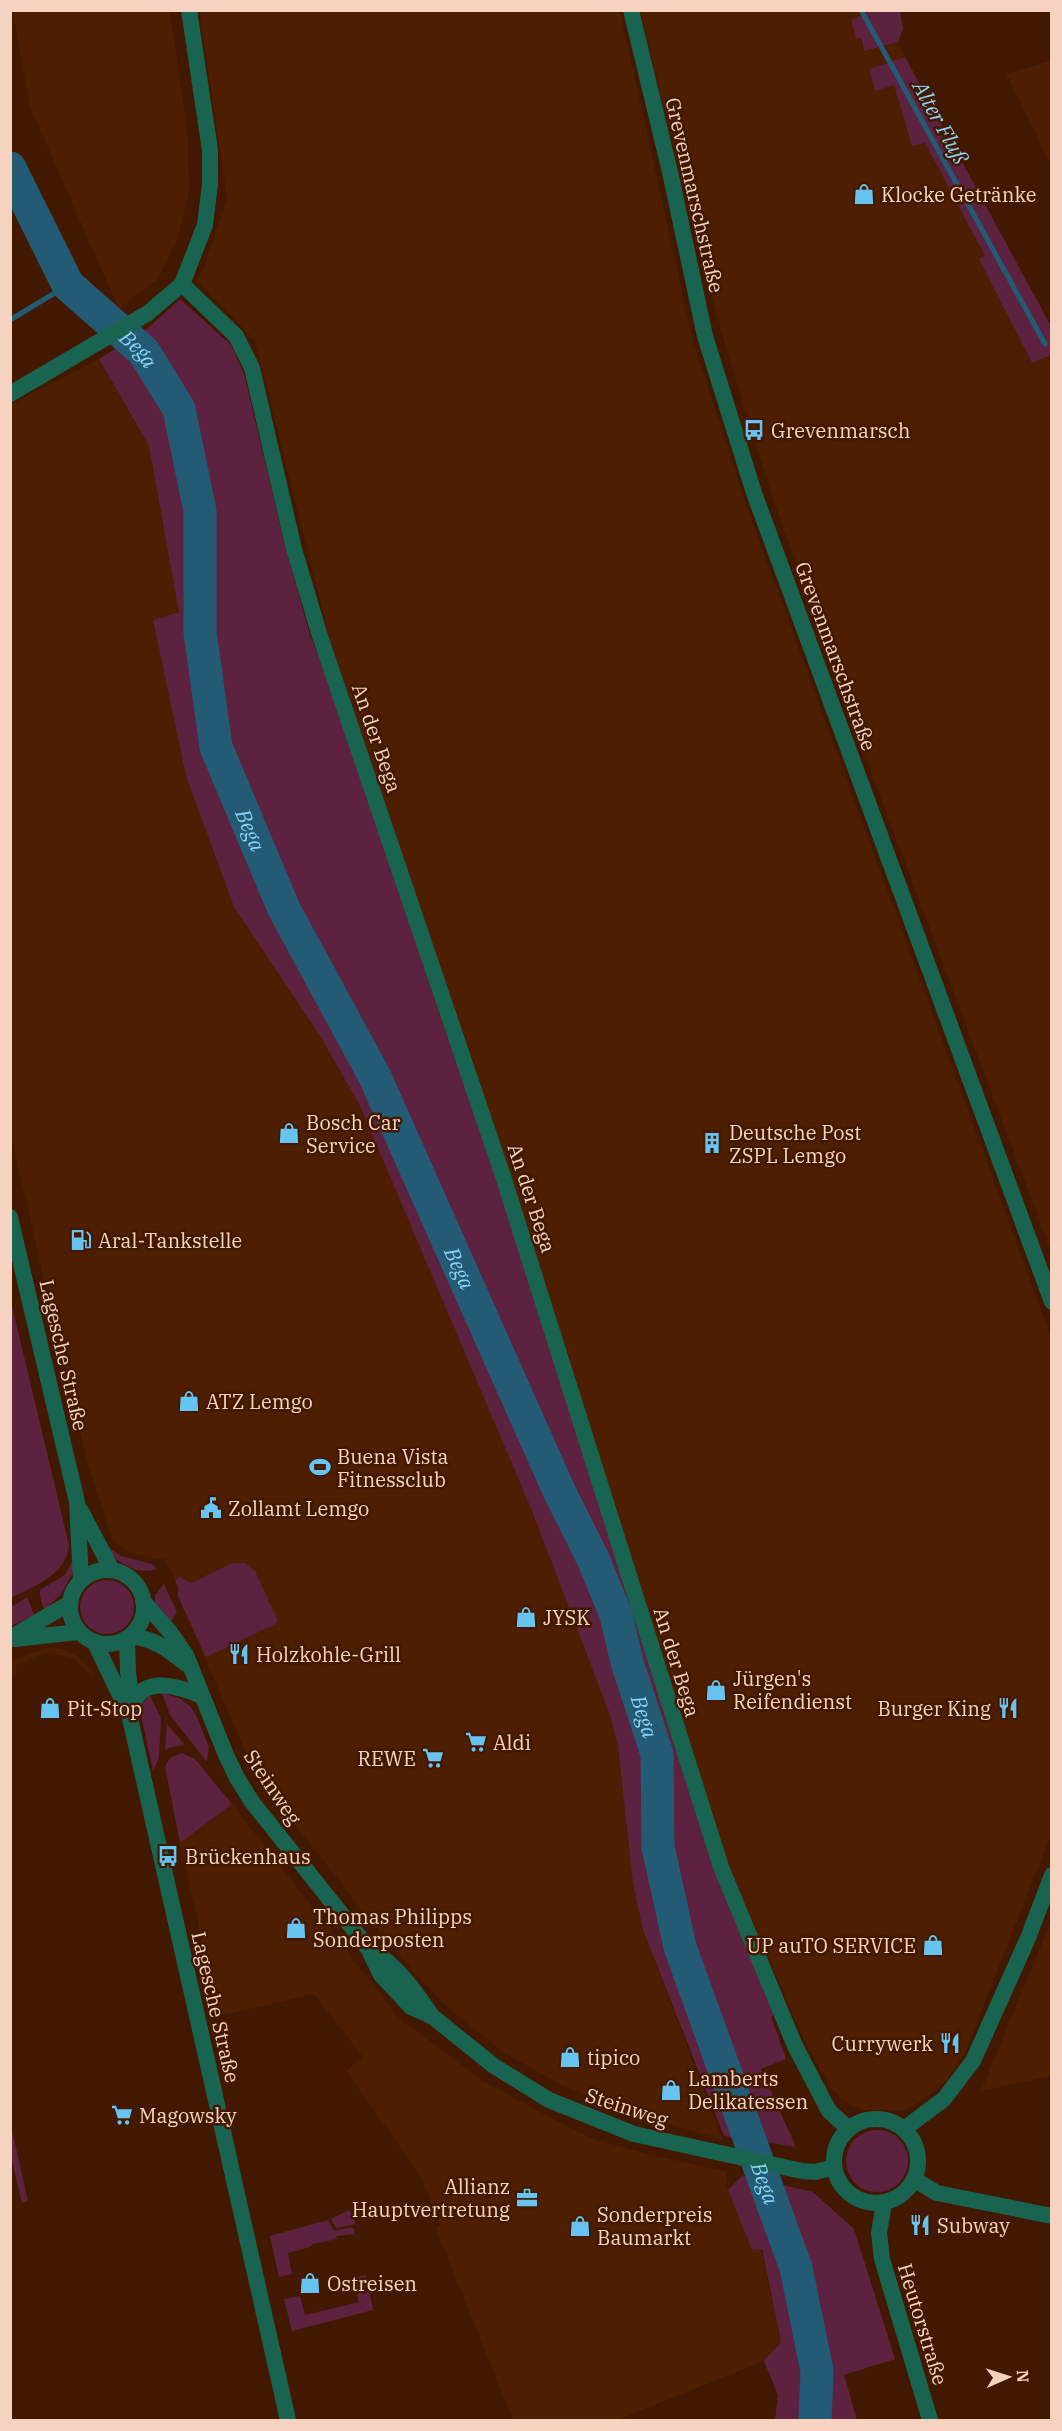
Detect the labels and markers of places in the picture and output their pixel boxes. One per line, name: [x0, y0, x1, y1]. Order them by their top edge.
place label: Klocke Getränke: [881, 181, 1037, 208]
shop icon: Klocke Getränke: [852, 182, 876, 206]
place label: Grevenmarsch: [771, 417, 910, 444]
bus stop icon: Grevenmarsch: [742, 418, 766, 442]
place label: Bosch Car Service: [306, 1109, 401, 1159]
place label: Deutsche Post ZSPL Lemgo: [729, 1119, 861, 1169]
shop icon: Bosch Car Service: [277, 1121, 301, 1145]
building icon: Deutsche Post ZSPL Lemgo: [700, 1131, 724, 1155]
place label: Aral-Tankstelle: [98, 1227, 242, 1254]
fuel station icon: Aral-Tankstelle: [69, 1228, 93, 1252]
place label: ATZ Lemgo: [206, 1388, 313, 1415]
shop icon: ATZ Lemgo: [177, 1389, 201, 1413]
place label: Buena Vista Fitnessclub: [337, 1443, 448, 1493]
sports icon: Buena Vista Fitnessclub: [308, 1455, 332, 1479]
place label: Zollamt Lemgo: [228, 1495, 369, 1522]
public building icon: Zollamt Lemgo: [199, 1496, 223, 1520]
place label: JYSK: [543, 1604, 590, 1631]
shop icon: JYSK: [514, 1605, 538, 1629]
place label: Holzkohle-Grill: [256, 1641, 401, 1668]
restaurant icon: Holzkohle-Grill: [227, 1642, 251, 1666]
place label: Jürgen's Reifendienst: [733, 1665, 852, 1715]
shop icon: Jürgen's Reifendienst: [704, 1678, 728, 1702]
place label: Pit-Stop: [67, 1695, 142, 1722]
place label: Burger King: [877, 1695, 991, 1722]
shop icon: Pit-Stop: [38, 1696, 62, 1720]
restaurant icon: Burger King: [996, 1696, 1020, 1720]
place label: Aldi: [493, 1729, 531, 1756]
supermarket icon: Aldi: [464, 1730, 488, 1754]
place label: REWE: [358, 1745, 416, 1772]
supermarket icon: REWE: [421, 1746, 445, 1770]
place label: Brückenhaus: [185, 1843, 311, 1870]
bus stop icon: Brückenhaus: [156, 1844, 180, 1868]
place label: Thomas Philipps Sonderposten: [313, 1903, 472, 1953]
shop icon: Thomas Philipps Sonderposten: [284, 1916, 308, 1940]
place label: UP auTO SERVICE: [747, 1932, 916, 1959]
shop icon: UP auTO SERVICE: [921, 1933, 945, 1957]
place label: Currywerk: [832, 2030, 933, 2057]
restaurant icon: Currywerk: [938, 2031, 962, 2055]
place label: tipico: [587, 2044, 640, 2071]
shop icon: tipico: [558, 2045, 582, 2069]
place label: Lamberts Delikatessen: [688, 2065, 808, 2115]
shop icon: Lamberts Delikatessen: [659, 2078, 683, 2102]
place label: Magowsky: [139, 2102, 237, 2129]
supermarket icon: Magowsky: [110, 2103, 134, 2127]
place label: Allianz Hauptvertretung: [352, 2173, 510, 2223]
office icon: Allianz Hauptvertretung: [515, 2186, 539, 2210]
place label: Sonderpreis Baumarkt: [597, 2201, 712, 2251]
place label: Subway: [937, 2212, 1010, 2239]
restaurant icon: Subway: [908, 2213, 932, 2237]
shop icon: Sonderpreis Baumarkt: [568, 2214, 592, 2238]
place label: Ostreisen: [327, 2270, 417, 2297]
shop icon: Ostreisen: [298, 2271, 322, 2295]

